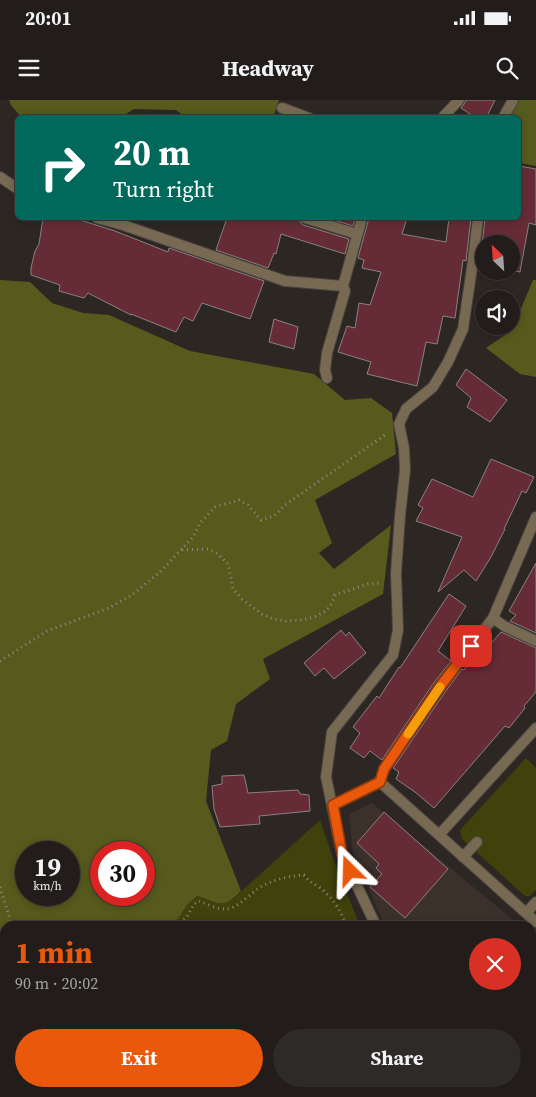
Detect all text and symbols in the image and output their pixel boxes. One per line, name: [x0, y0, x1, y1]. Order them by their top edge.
text: 20:01: [25, 5, 72, 31]
text: Headway: [222, 53, 314, 83]
icon: menu: [15, 54, 43, 82]
icon: search: [493, 54, 521, 82]
text: 20 m: [113, 129, 190, 177]
icon: right: [30, 135, 95, 200]
text: Turn right: [113, 174, 214, 204]
north arrow: [475, 235, 520, 280]
map controls: [475, 235, 520, 335]
button: sound: [475, 290, 520, 335]
pin: [450, 625, 492, 667]
icon: arrive: [457, 632, 485, 660]
speed limit sign: 30: [90, 841, 155, 906]
position arrow: [323, 844, 375, 896]
text: 19: [34, 850, 61, 884]
text: km/h: [33, 878, 62, 894]
text: 1 min: [15, 932, 93, 973]
button: close: [469, 938, 521, 990]
text: 90 m · 20:02: [15, 972, 98, 994]
button: Exit: [15, 1029, 263, 1087]
button: Share: [273, 1029, 521, 1087]

